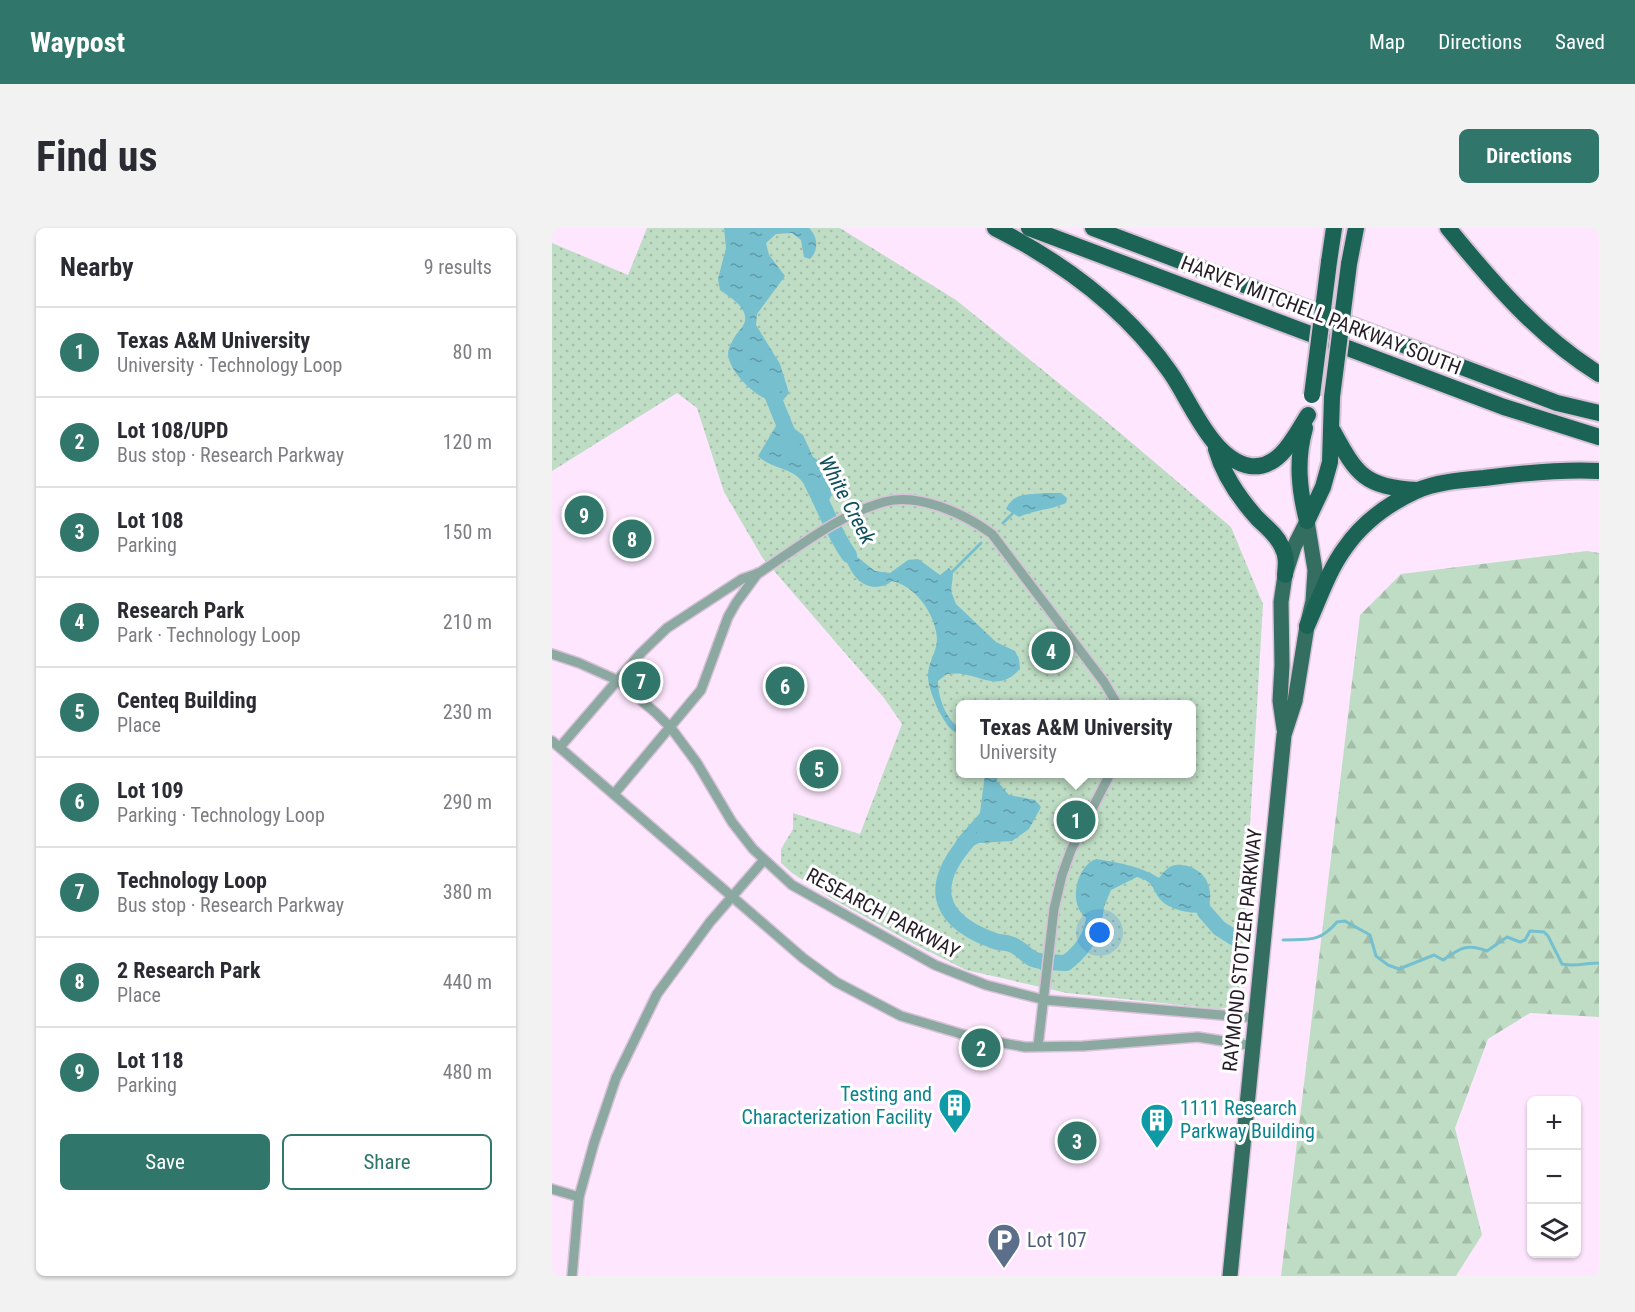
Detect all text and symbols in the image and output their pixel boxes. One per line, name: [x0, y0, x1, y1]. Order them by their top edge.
text: Waypost: [30, 26, 125, 59]
text: Map: [1369, 30, 1405, 54]
text: Directions: [1438, 30, 1522, 54]
text: Saved: [1555, 30, 1605, 54]
button: Directions: [1459, 129, 1599, 183]
text: Find us: [36, 132, 157, 181]
street label: HARVEY MITCHELL PARKWAY SOUTH: [1178, 250, 1464, 380]
text: Nearby: [60, 252, 134, 282]
text: 9 results: [424, 255, 492, 279]
text: Texas A&M University: [117, 328, 310, 353]
text: 1: [74, 340, 85, 364]
text: 80 m: [453, 340, 492, 364]
text: University · Technology Loop: [117, 353, 342, 377]
text: Lot 108/UPD: [117, 418, 228, 443]
text: 2: [74, 430, 85, 454]
text: 120 m: [443, 430, 492, 454]
text: Bus stop · Research Parkway: [117, 443, 344, 467]
water label: White Creek: [814, 452, 881, 549]
pin: 9: [564, 492, 603, 538]
text: Lot 108: [117, 508, 184, 533]
pin: 8: [612, 516, 652, 562]
text: 3: [74, 520, 85, 544]
text: 150 m: [443, 520, 492, 544]
text: Parking: [117, 533, 177, 557]
text: Research Park: [117, 598, 244, 623]
text: 4: [74, 610, 85, 634]
text: 210 m: [443, 610, 492, 634]
text: Park · Technology Loop: [117, 623, 301, 647]
pin: 4: [1032, 628, 1070, 674]
pin: 7: [622, 658, 661, 704]
pin: 6: [766, 664, 804, 708]
text: Centeq Building: [117, 688, 257, 713]
text: 5: [74, 700, 85, 724]
text: 230 m: [443, 700, 492, 724]
popup: [956, 700, 1196, 778]
text: Place: [117, 713, 161, 737]
text: Texas A&M University: [979, 715, 1173, 740]
text: University: [979, 740, 1057, 764]
pin: 5: [800, 746, 838, 792]
text: Lot 109: [117, 778, 184, 803]
text: 6: [74, 790, 85, 814]
text: 290 m: [443, 790, 492, 814]
pin: 1: [1056, 798, 1096, 842]
text: Parking · Technology Loop: [117, 803, 325, 827]
street label: RAYMOND STOTZER PARKWAY: [1217, 827, 1267, 1073]
street label: RESEARCH PARKWAY: [802, 862, 964, 964]
text: Technology Loop: [117, 868, 267, 893]
text: 7: [74, 880, 85, 904]
text: 380 m: [443, 880, 492, 904]
text: Bus stop · Research Parkway: [117, 893, 344, 917]
your location: [1085, 918, 1114, 947]
text: 2 Research Park: [117, 958, 260, 983]
text: 8: [74, 970, 85, 994]
text: 440 m: [443, 970, 492, 994]
text: Place: [117, 983, 161, 1007]
pin: 2: [962, 1026, 1000, 1070]
text: Lot 118: [117, 1048, 184, 1073]
text: 9: [74, 1060, 85, 1084]
text: 480 m: [443, 1060, 492, 1084]
text: Parking: [117, 1073, 177, 1097]
place label: Testing and Characterization Facility: [742, 1082, 932, 1129]
building icon: Testing and Characterization Facility: [937, 1087, 973, 1134]
place label: 1111 Research Parkway Building: [1180, 1096, 1315, 1143]
map controls: [1527, 1096, 1581, 1258]
button: +: [1527, 1096, 1581, 1150]
building icon: 1111 Research Parkway Building: [1139, 1102, 1175, 1149]
pin: 3: [1058, 1118, 1096, 1164]
button: Save: [60, 1134, 270, 1190]
button: Share: [282, 1134, 492, 1190]
button: −: [1527, 1150, 1581, 1204]
button: layers: [1527, 1204, 1581, 1258]
parking icon: Lot 107: [986, 1222, 1022, 1269]
place label: Lot 107: [1027, 1228, 1087, 1252]

